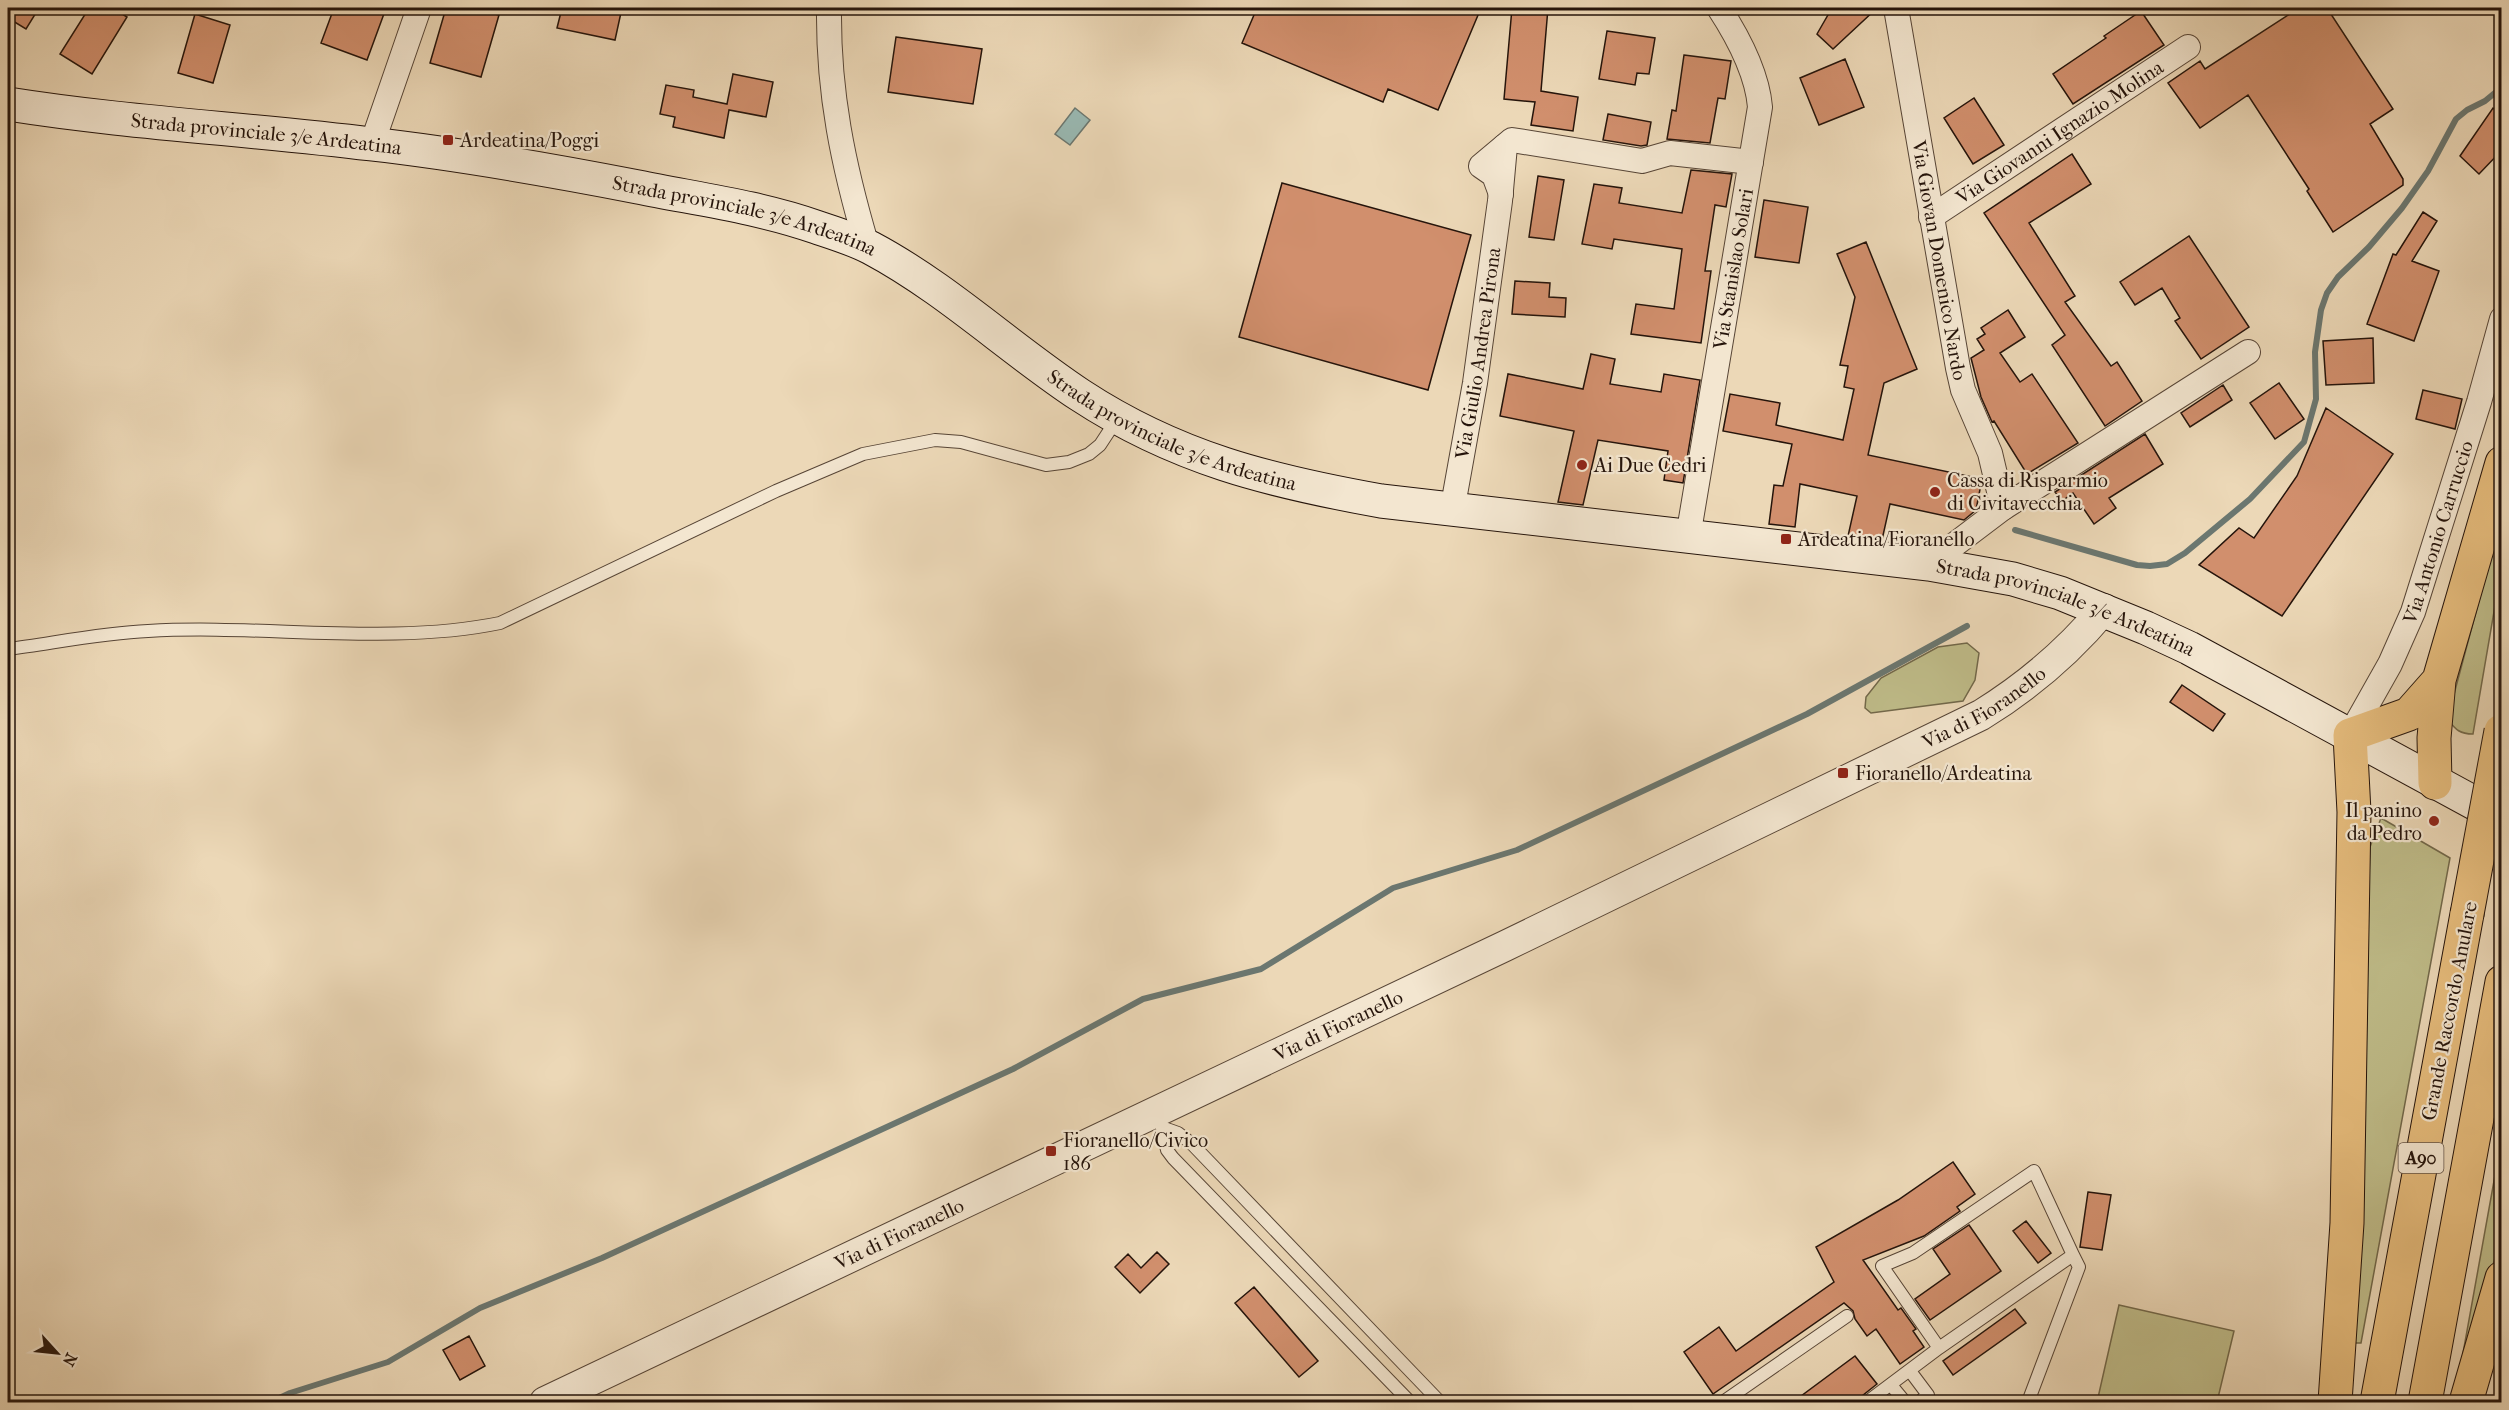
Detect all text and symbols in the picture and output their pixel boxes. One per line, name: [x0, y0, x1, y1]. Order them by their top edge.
street label: Via Giovanni Ignazio Molina: [1951, 55, 2168, 210]
street label: Strada provinciale 3/e Ardeatina: [130, 109, 404, 160]
place label: Ardeatina/Poggi: [459, 129, 599, 152]
marker: Ardeatina/Poggi: [441, 133, 455, 147]
street label: Via Giovan Domenico Nardo: [1907, 138, 1971, 383]
street label: Strada provinciale 3/e Ardeatina: [610, 171, 881, 261]
street label: Via Stanislao Solari: [1708, 187, 1758, 352]
street label: Via Giulio Andrea Pirona: [1450, 245, 1506, 462]
street label: Strada provinciale 3/e Ardeatina: [1043, 365, 1299, 496]
street label: Via Antonio Carruccio: [2398, 438, 2478, 628]
place label: Ai Due Cedri: [1593, 454, 1707, 477]
marker: Ai Due Cedri: [1575, 458, 1589, 472]
place label: Cassa di Risparmio di Civitavecchia: [1947, 469, 2108, 515]
marker: Cassa di Risparmio di Civitavecchia: [1928, 485, 1942, 499]
place label: Ardeatina/Fioranello: [1797, 528, 1975, 551]
marker: Ardeatina/Fioranello: [1779, 532, 1793, 546]
street label: Strada provinciale 3/e Ardeatina: [1934, 555, 2200, 661]
street label: Via di Fioranello: [1918, 662, 2050, 754]
place label: Fioranello/Ardeatina: [1855, 762, 2032, 785]
marker: Fioranello/Ardeatina: [1836, 766, 1850, 780]
place label: Il panino da Pedro: [2345, 799, 2422, 845]
marker: Il panino da Pedro: [2427, 814, 2441, 828]
street label: Grande Raccordo Anulare: [2417, 900, 2482, 1123]
street label: Via di Fioranello: [1269, 985, 1407, 1067]
place label: Fioranello/Civico 186: [1063, 1129, 1208, 1175]
road number: A90: [2398, 1143, 2444, 1173]
marker: Fioranello/Civico 186: [1044, 1144, 1058, 1158]
street label: Via di Fioranello: [830, 1194, 968, 1275]
north arrow: [27, 1323, 87, 1383]
text: N: [58, 1350, 81, 1370]

